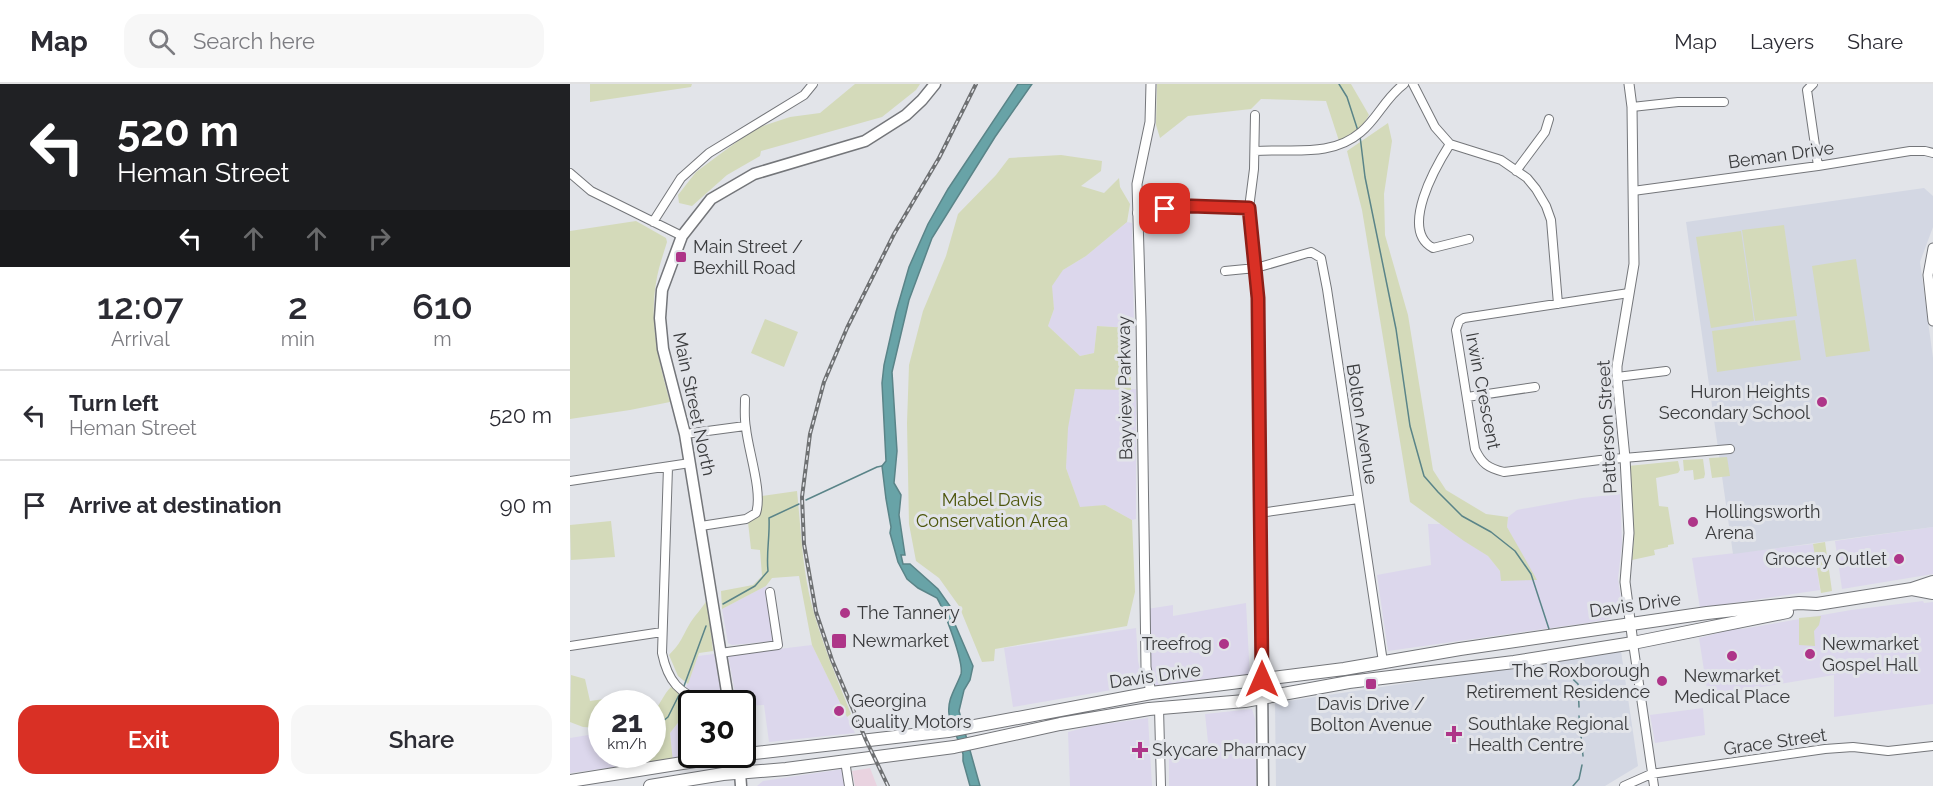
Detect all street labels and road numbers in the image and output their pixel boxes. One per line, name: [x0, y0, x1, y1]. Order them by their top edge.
street label: Beman Drive: [1727, 137, 1836, 172]
street label: Bayview Parkway: [1113, 315, 1136, 460]
street label: Main Street North: [669, 330, 720, 478]
street label: Irwin Crescent: [1462, 331, 1505, 451]
street label: Patterson Street: [1593, 360, 1620, 494]
street label: Bolton Avenue: [1343, 362, 1382, 486]
street label: Davis Drive: [1588, 588, 1682, 621]
street label: Davis Drive: [1108, 659, 1202, 692]
street label: Grace Street: [1722, 724, 1828, 759]

